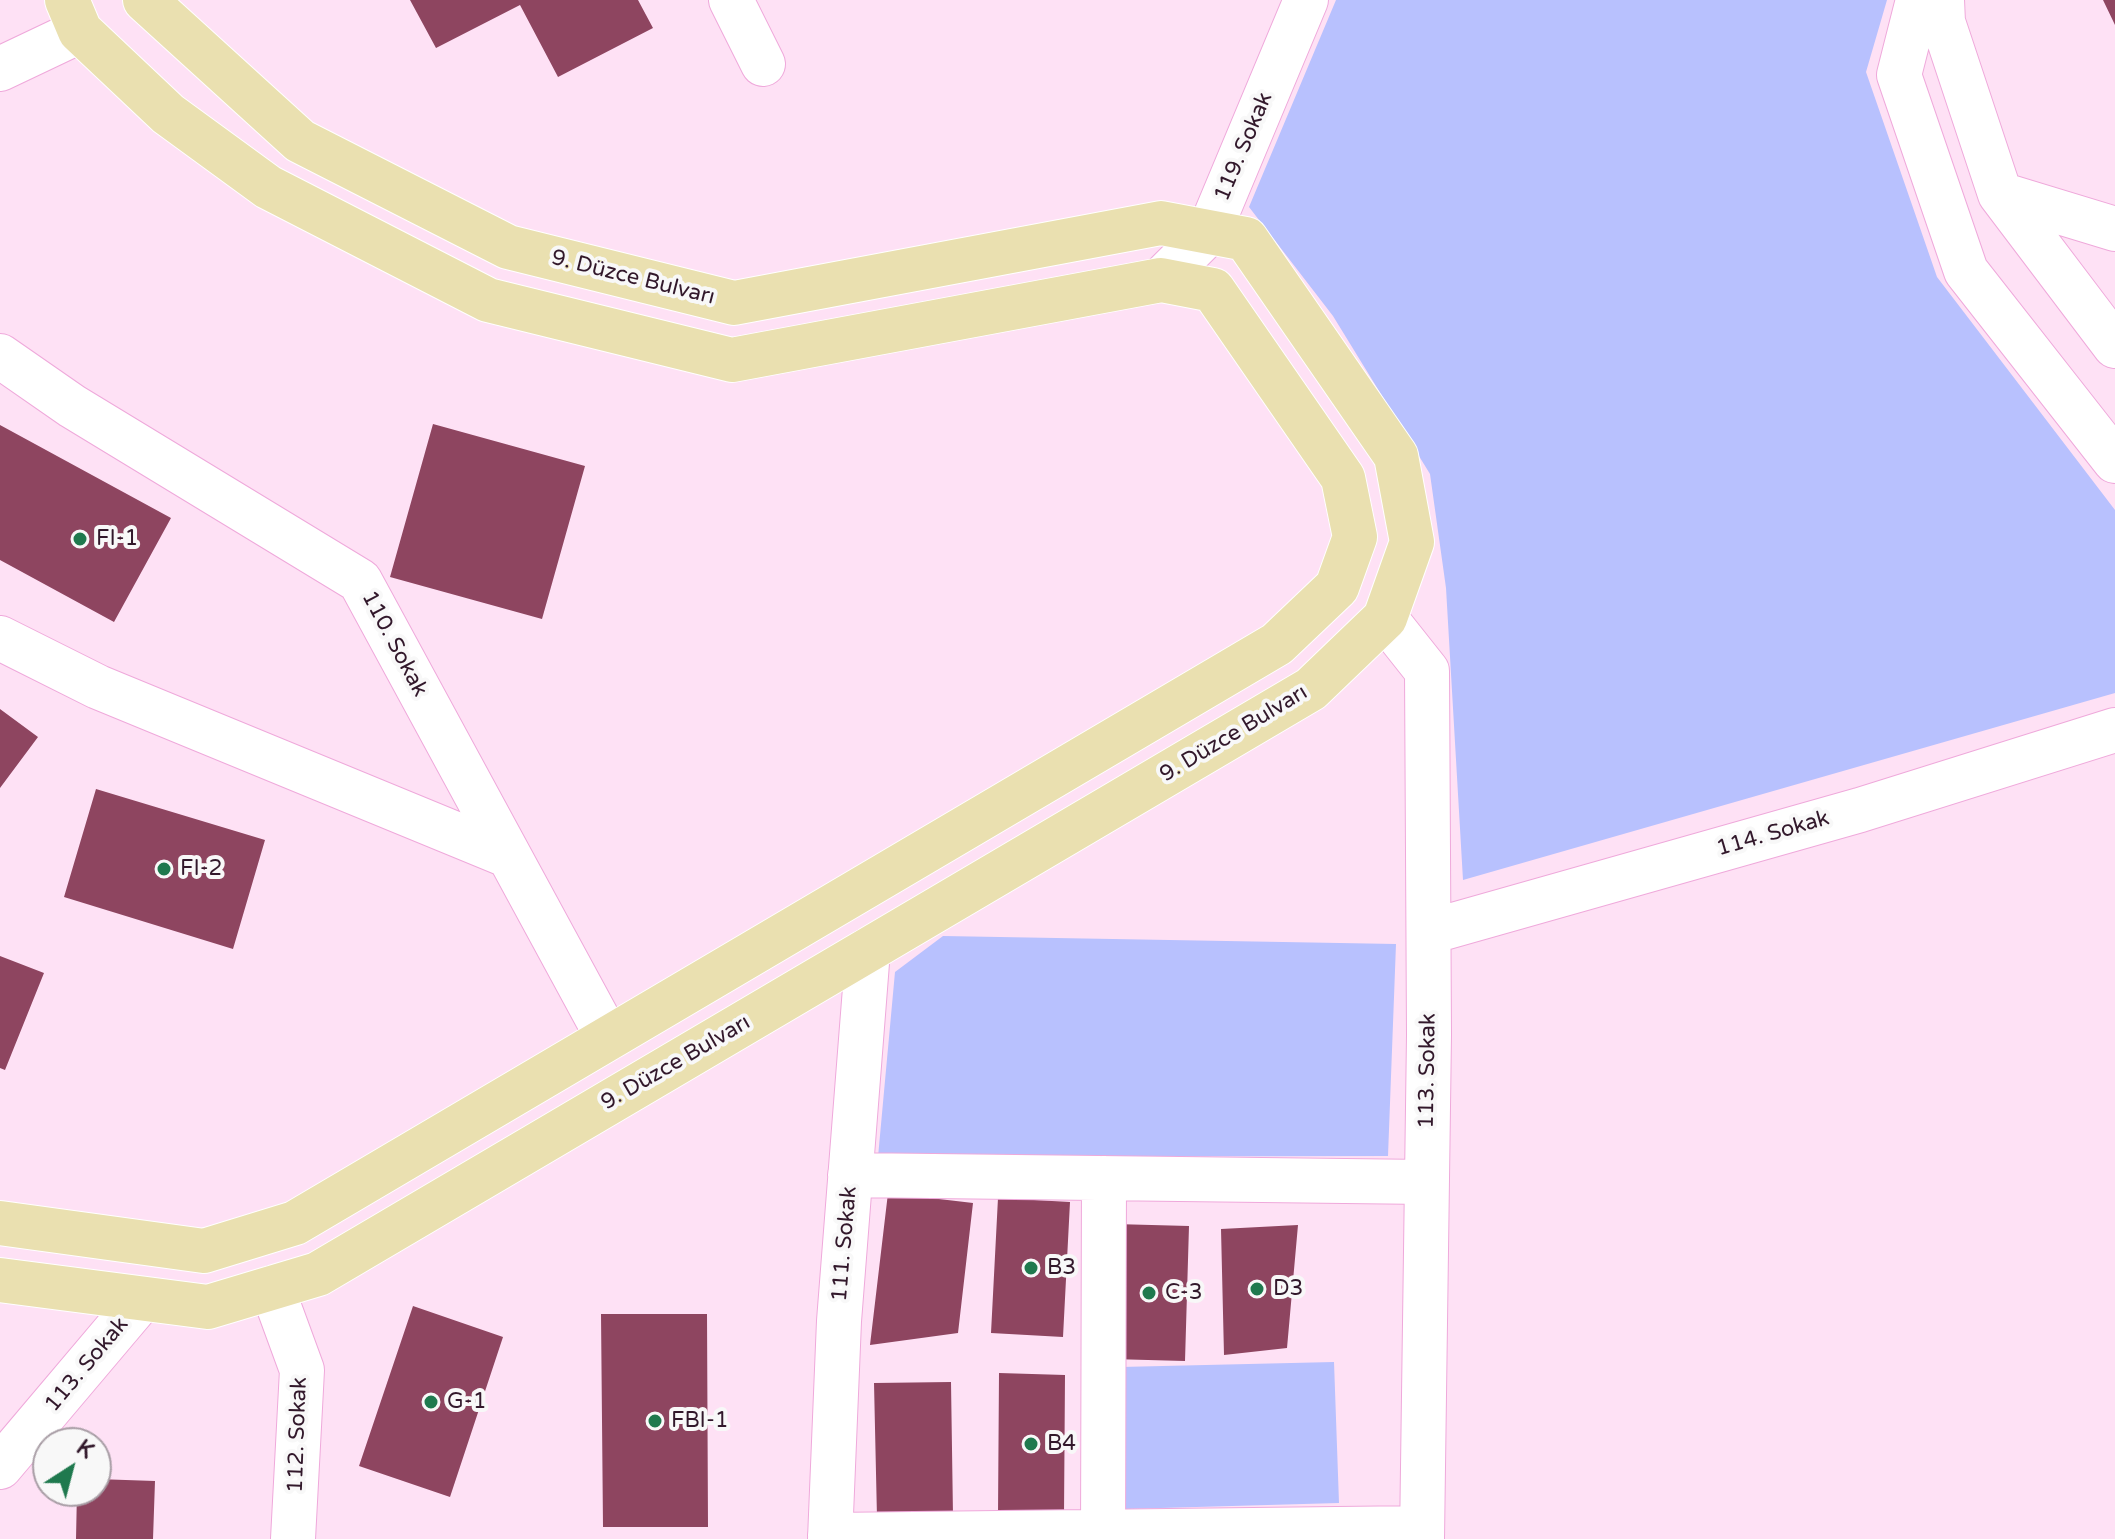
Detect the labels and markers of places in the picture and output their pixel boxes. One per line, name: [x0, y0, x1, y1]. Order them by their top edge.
place label: FI-1: [96, 526, 138, 552]
marker: FI-1: [71, 530, 89, 548]
place label: FI-2: [180, 856, 222, 882]
marker: FI-2: [155, 860, 173, 878]
place label: B3: [1047, 1255, 1076, 1281]
marker: B3: [1022, 1259, 1040, 1277]
place label: D3: [1273, 1276, 1303, 1302]
place label: C-3: [1165, 1280, 1203, 1306]
marker: D3: [1248, 1280, 1266, 1298]
marker: C-3: [1140, 1284, 1158, 1302]
place label: G-1: [447, 1389, 486, 1415]
marker: G-1: [422, 1393, 440, 1411]
place label: FBI-1: [671, 1408, 729, 1434]
marker: FBI-1: [646, 1412, 664, 1430]
place label: B4: [1047, 1431, 1076, 1457]
marker: B4: [1022, 1435, 1040, 1453]

